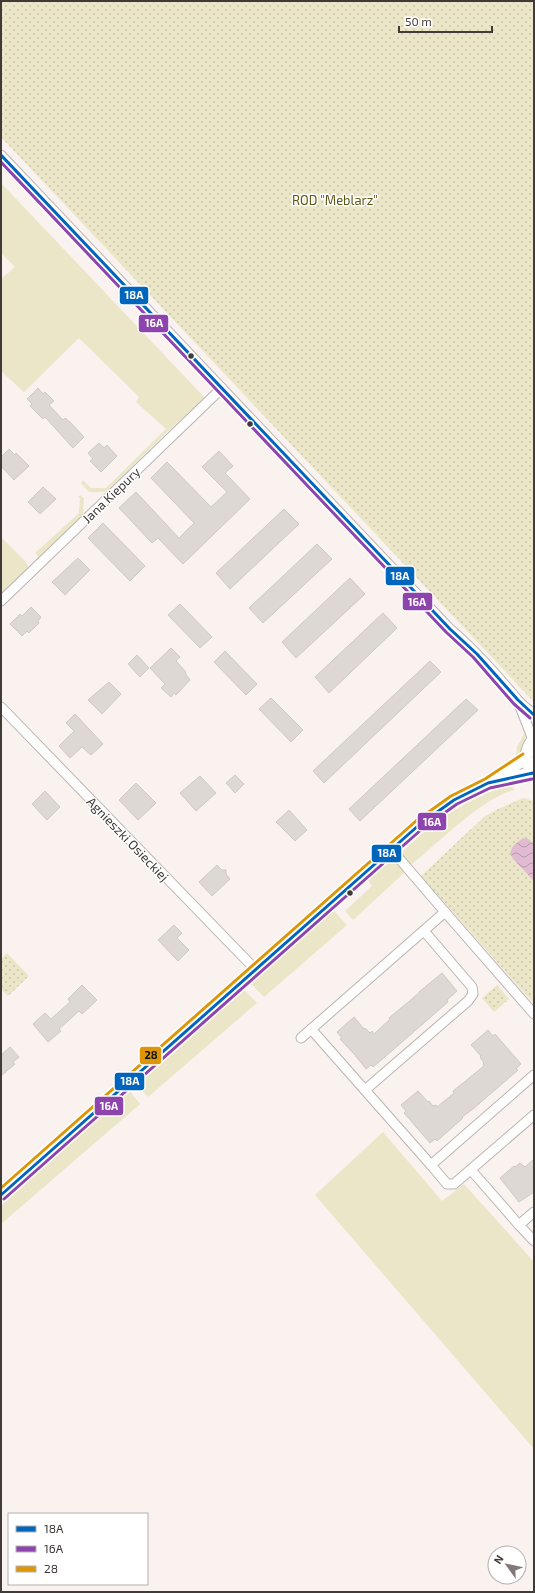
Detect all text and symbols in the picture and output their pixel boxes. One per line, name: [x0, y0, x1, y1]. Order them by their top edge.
scale bar: [399, 8, 492, 34]
text: 50 m: [405, 14, 432, 28]
park label: ROD "Meblarz": [292, 192, 378, 208]
line badge: 18A: [119, 286, 149, 305]
text: 18A: [125, 288, 144, 301]
line badge: 16A: [138, 314, 169, 333]
text: 16A: [145, 316, 164, 329]
unlabelled marker: [186, 351, 196, 361]
unlabelled marker: [245, 419, 255, 429]
street label: Jana Kiepury: [79, 463, 143, 526]
line badge: 18A: [385, 566, 415, 586]
text: 18A: [391, 569, 410, 582]
line badge: 16A: [402, 592, 433, 611]
text: 16A: [408, 595, 427, 608]
street label: Agnieszki Osieckiej: [84, 794, 172, 884]
line badge: 16A: [417, 812, 447, 831]
text: 16A: [423, 815, 442, 828]
line badge: 18A: [371, 844, 402, 863]
text: 18A: [378, 846, 397, 859]
unlabelled marker: [345, 888, 355, 898]
line badge: 28: [139, 1046, 162, 1065]
text: 28: [144, 1048, 158, 1061]
line badge: 18A: [114, 1072, 145, 1091]
text: 18A: [121, 1074, 140, 1087]
line badge: 16A: [94, 1096, 124, 1116]
text: 16A: [100, 1099, 119, 1112]
legend: [8, 1513, 148, 1585]
text: 18A: [44, 1521, 64, 1535]
text: 16A: [44, 1541, 64, 1555]
north arrow: [487, 1545, 527, 1585]
text: N: [491, 1552, 506, 1566]
text: 28: [44, 1561, 58, 1575]

